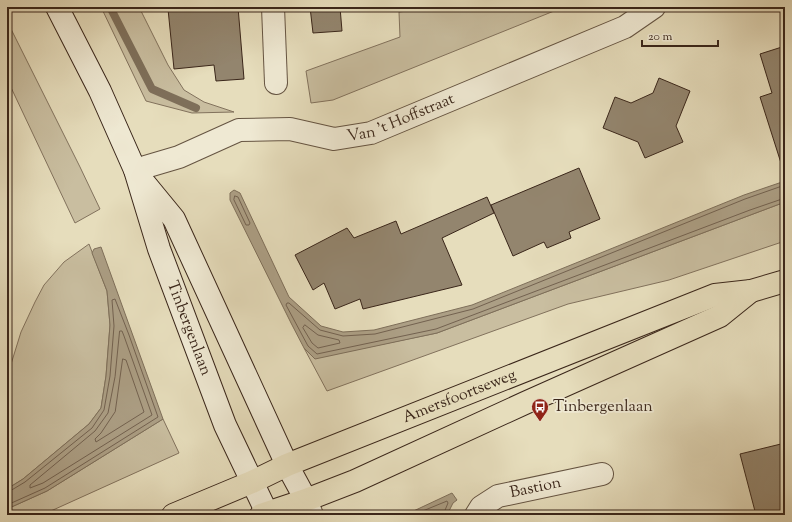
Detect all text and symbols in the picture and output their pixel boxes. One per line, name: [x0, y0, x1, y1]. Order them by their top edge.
scale bar: [642, 22, 718, 48]
text: 20 m: [648, 28, 673, 46]
street label: Van 't Hoffstraat: [345, 88, 459, 148]
street label: Tinbergenlaan: [160, 277, 217, 380]
street label: Amersfoortseweg: [399, 364, 520, 429]
place label: Tinbergenlaan: [553, 396, 653, 419]
bus stop icon: Tinbergenlaan: [530, 397, 550, 422]
street label: Bastion: [508, 471, 564, 505]

